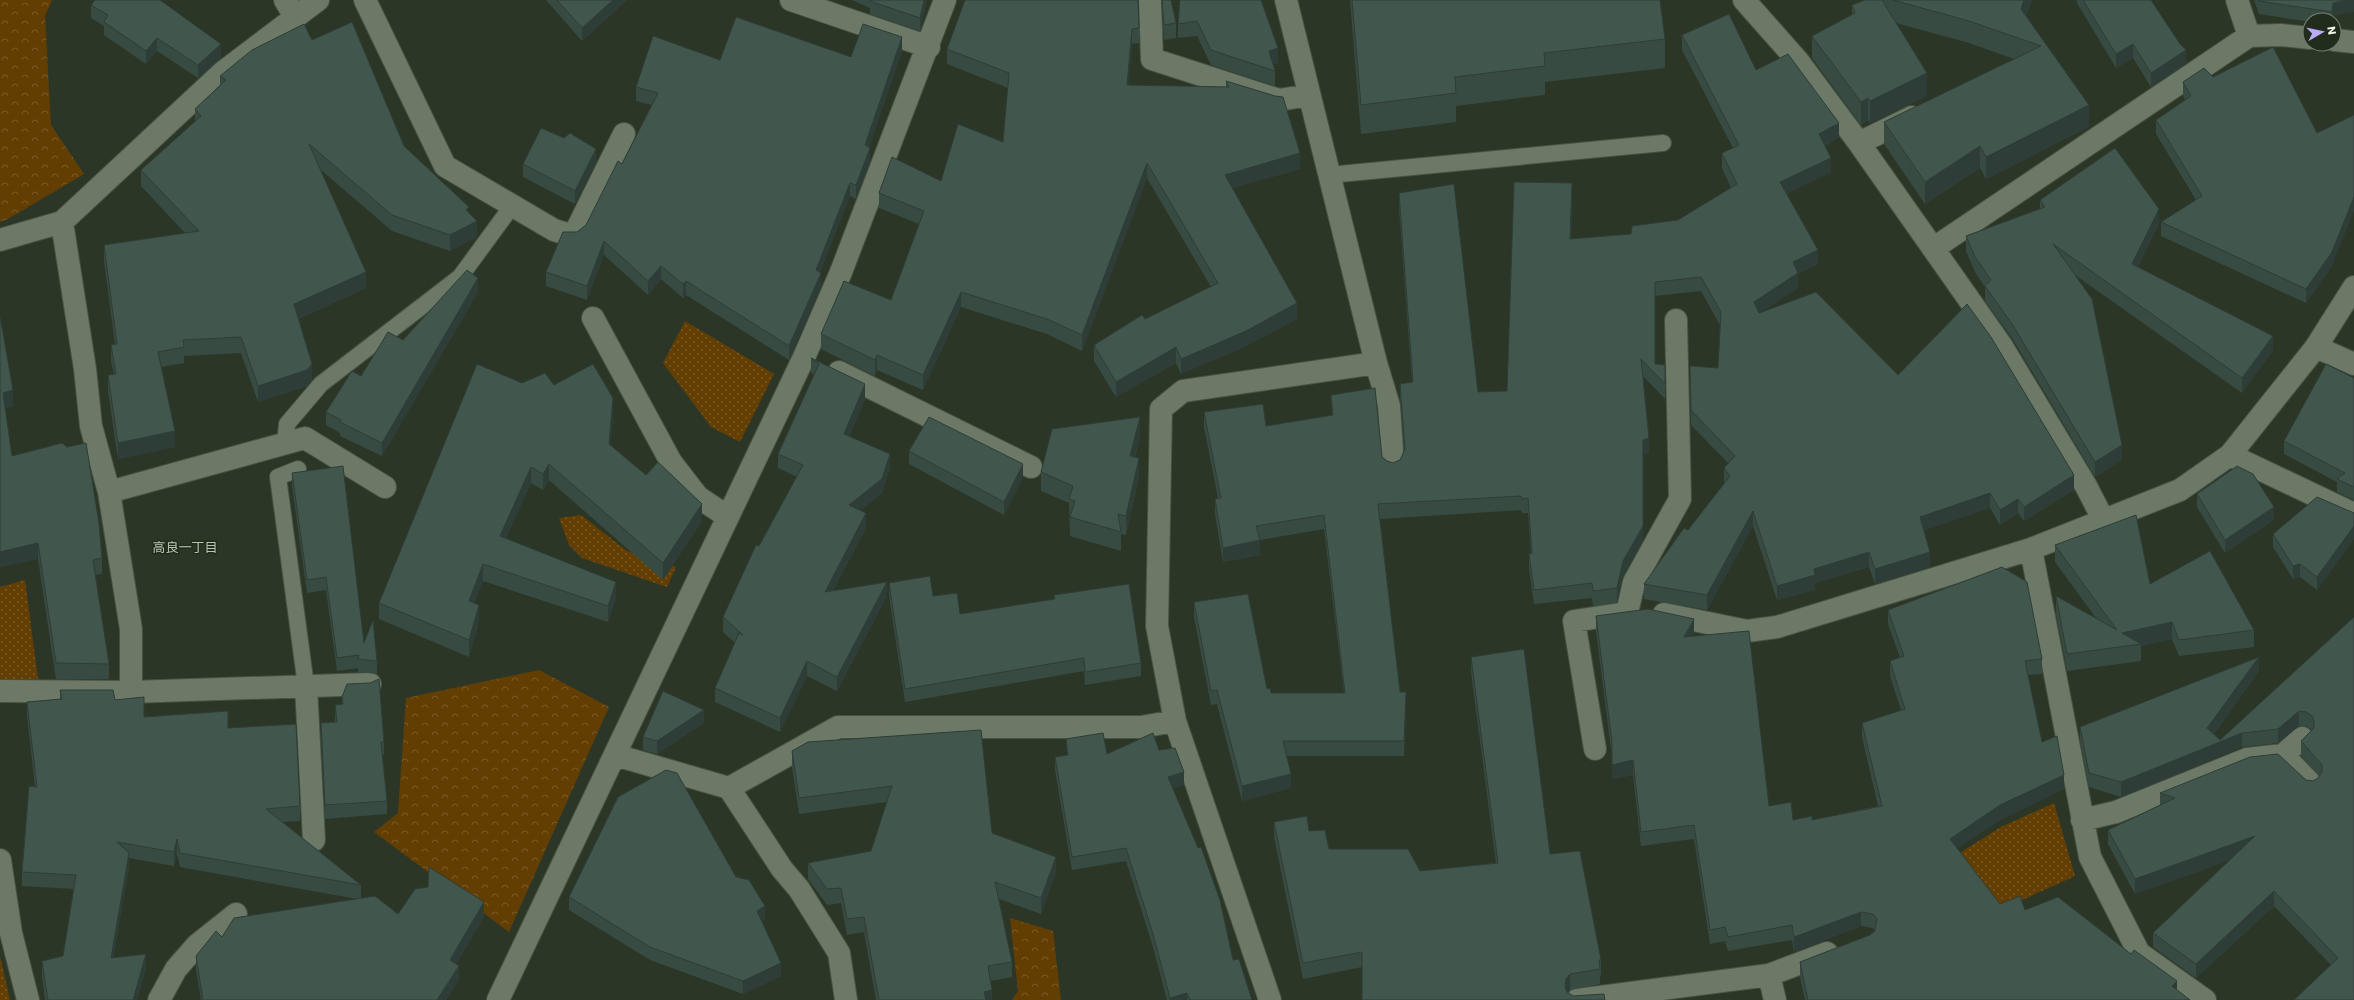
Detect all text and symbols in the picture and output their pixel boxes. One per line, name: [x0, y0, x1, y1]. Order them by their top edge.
north arrow: [2302, 12, 2342, 52]
text: N: [2323, 25, 2340, 36]
district label: 高良一丁目: [152, 538, 218, 557]

